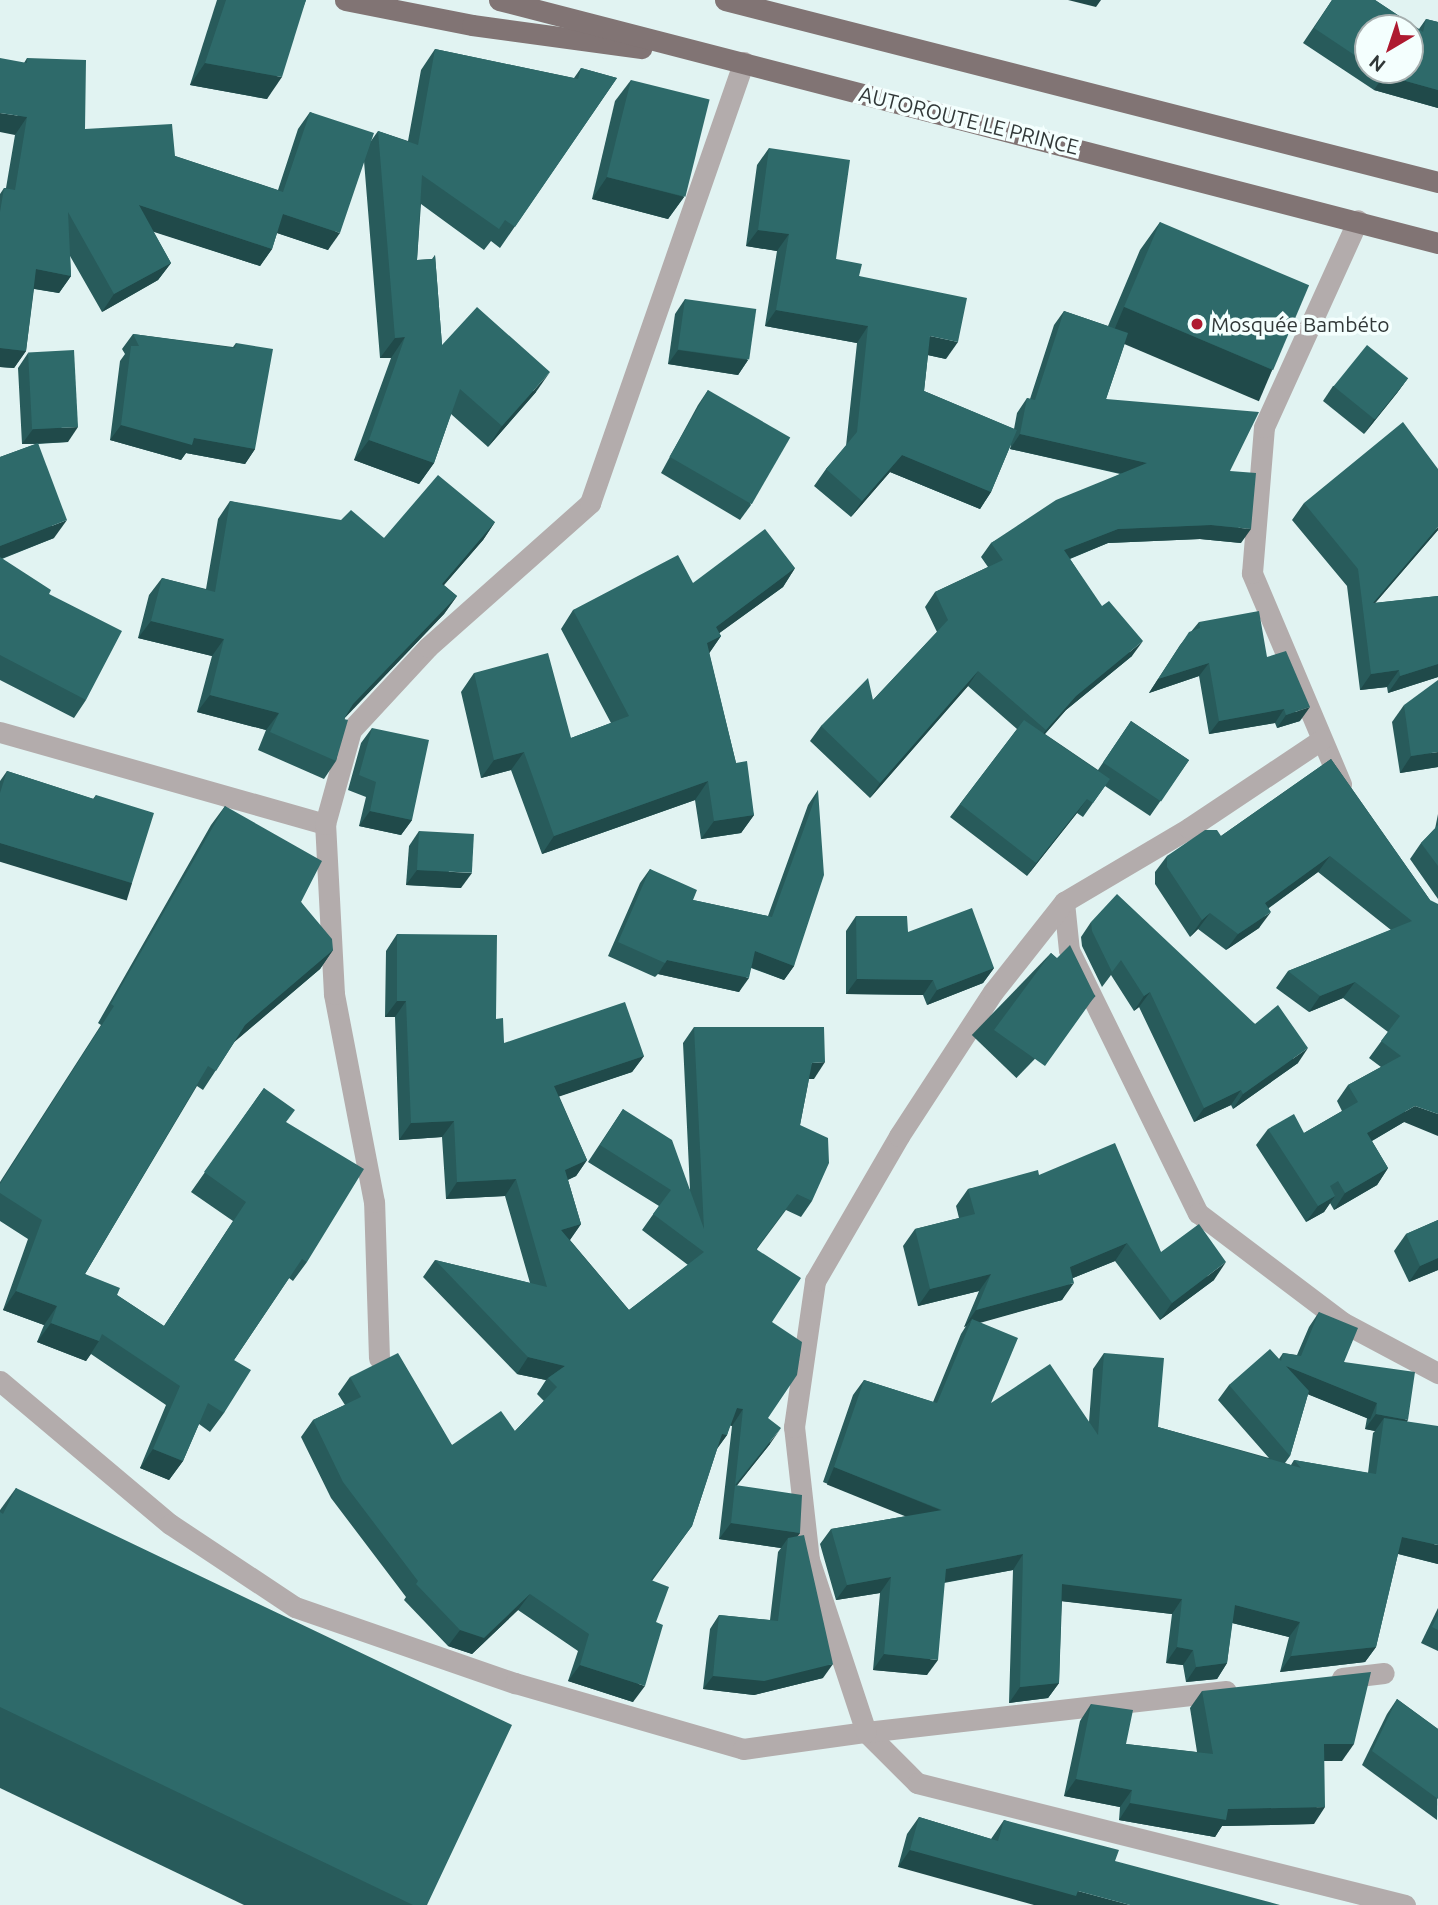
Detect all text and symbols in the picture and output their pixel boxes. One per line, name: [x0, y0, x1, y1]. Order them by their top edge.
north arrow: [1354, 14, 1424, 84]
text: N: [1365, 51, 1389, 77]
street label: AUTOROUTE LE PRINCE: [857, 80, 1081, 160]
place label: Mosquée Bambéto: [1211, 311, 1390, 337]
marker: Mosquée Bambéto: [1189, 316, 1205, 332]

